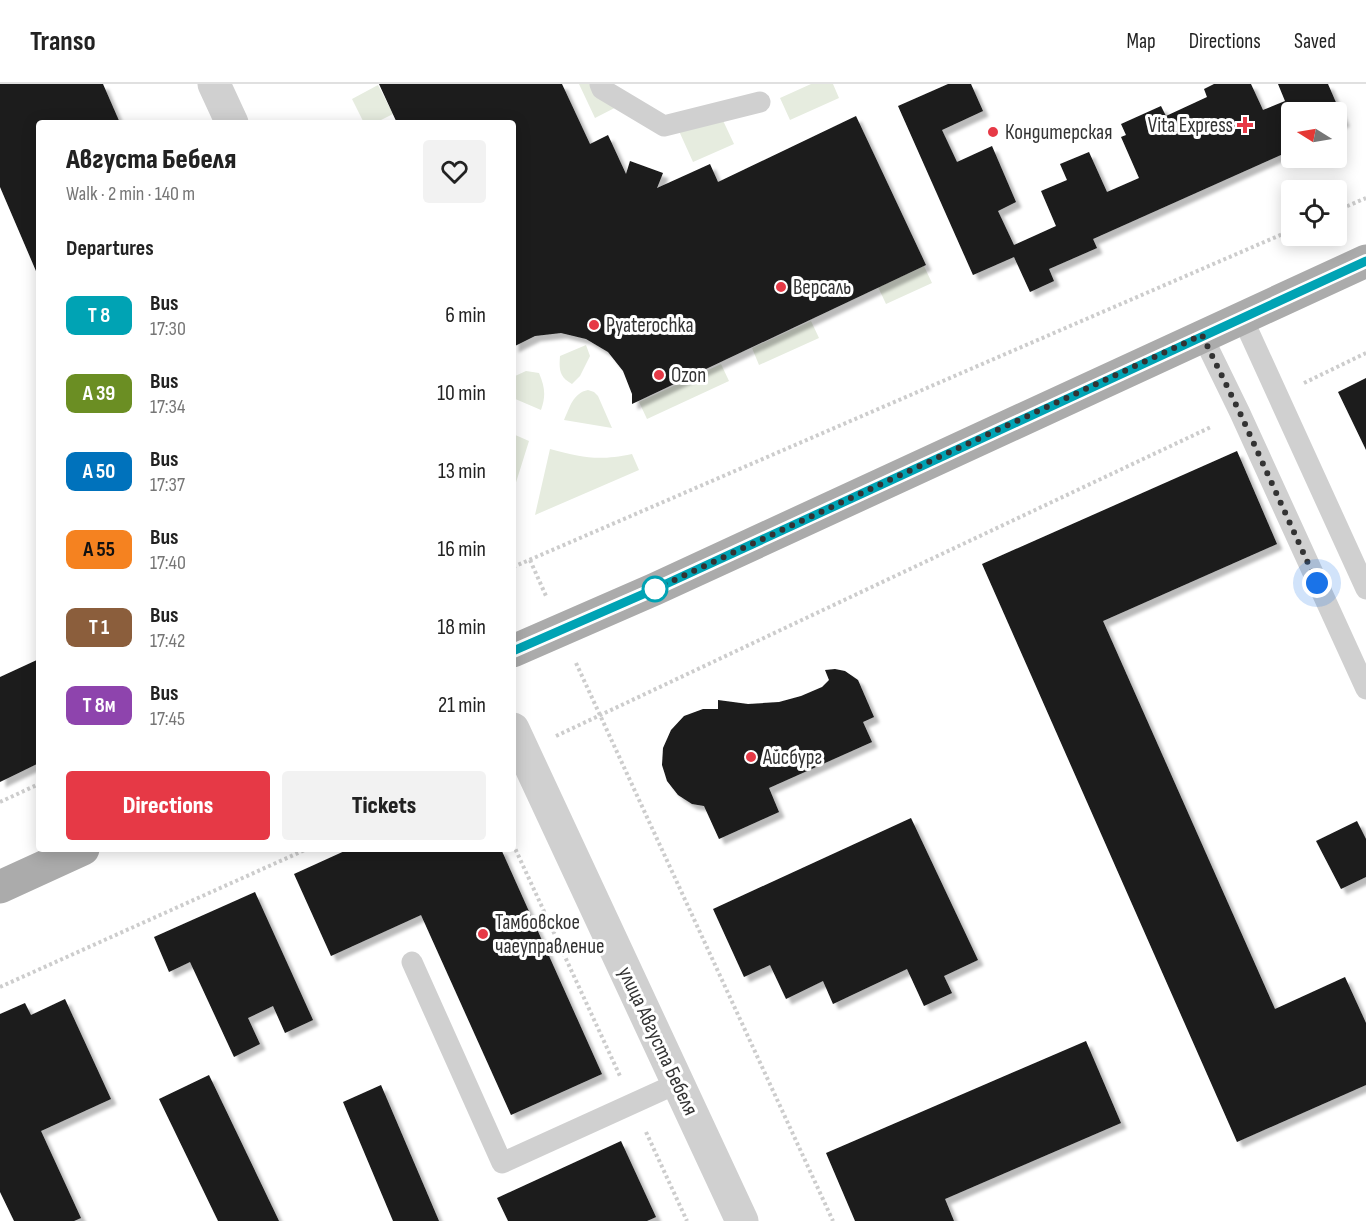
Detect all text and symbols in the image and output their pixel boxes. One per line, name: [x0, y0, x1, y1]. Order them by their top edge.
text: Transo: [30, 25, 96, 58]
text: Map: [1126, 29, 1156, 54]
text: Directions: [1189, 29, 1261, 54]
text: Saved: [1294, 29, 1336, 54]
north arrow: [1281, 102, 1347, 168]
map controls: [1281, 102, 1347, 246]
place label: Vita Express: [1148, 113, 1233, 138]
marker: Vita Express: [1238, 118, 1252, 132]
place label: Кондитерская: [1005, 120, 1112, 145]
marker: Кондитерская: [986, 125, 1000, 139]
button: heart: [423, 140, 486, 203]
text: Августа Бебеля: [66, 143, 236, 176]
button: locate: [1281, 180, 1347, 246]
text: Walk · 2 min · 140 m: [66, 182, 195, 206]
text: Departures: [66, 235, 154, 262]
place label: Версаль: [793, 275, 851, 300]
marker: Версаль: [774, 280, 788, 294]
text: Bus: [150, 290, 179, 317]
text: 6 min: [445, 302, 486, 329]
text: Т 8: [88, 303, 110, 328]
place label: Pyaterochka: [606, 313, 694, 338]
text: 17:30: [150, 317, 186, 341]
marker: Pyaterochka: [587, 318, 601, 332]
place label: Ozon: [671, 363, 706, 388]
text: Bus: [150, 368, 179, 395]
marker: Ozon: [652, 368, 666, 382]
text: 10 min: [437, 380, 486, 407]
text: А 39: [83, 381, 115, 406]
text: 17:34: [150, 395, 185, 419]
text: Bus: [150, 446, 179, 473]
text: 13 min: [438, 458, 486, 485]
text: А 50: [83, 459, 115, 484]
text: 17:37: [150, 473, 185, 497]
text: Bus: [150, 524, 179, 551]
text: 16 min: [438, 536, 486, 563]
text: А 55: [83, 537, 115, 562]
text: 17:40: [150, 551, 186, 575]
your location: [1302, 568, 1332, 598]
unlabelled marker: [642, 576, 668, 602]
text: Bus: [150, 602, 179, 629]
text: 18 min: [438, 614, 486, 641]
text: Т 1: [89, 615, 109, 640]
text: 17:42: [150, 629, 185, 653]
text: Bus: [150, 680, 179, 707]
text: 21 min: [438, 692, 486, 719]
text: Т 8м: [82, 693, 116, 718]
text: 17:45: [150, 707, 185, 731]
place label: Айсбург: [762, 745, 822, 770]
marker: Айсбург: [744, 750, 758, 764]
button: Directions: [66, 771, 270, 840]
button: Tickets: [282, 771, 486, 840]
place label: Тамбовское чаеуправление: [495, 910, 604, 959]
marker: Тамбовское чаеуправление: [476, 927, 490, 941]
street label: улица Августа Бебеля: [613, 963, 703, 1119]

